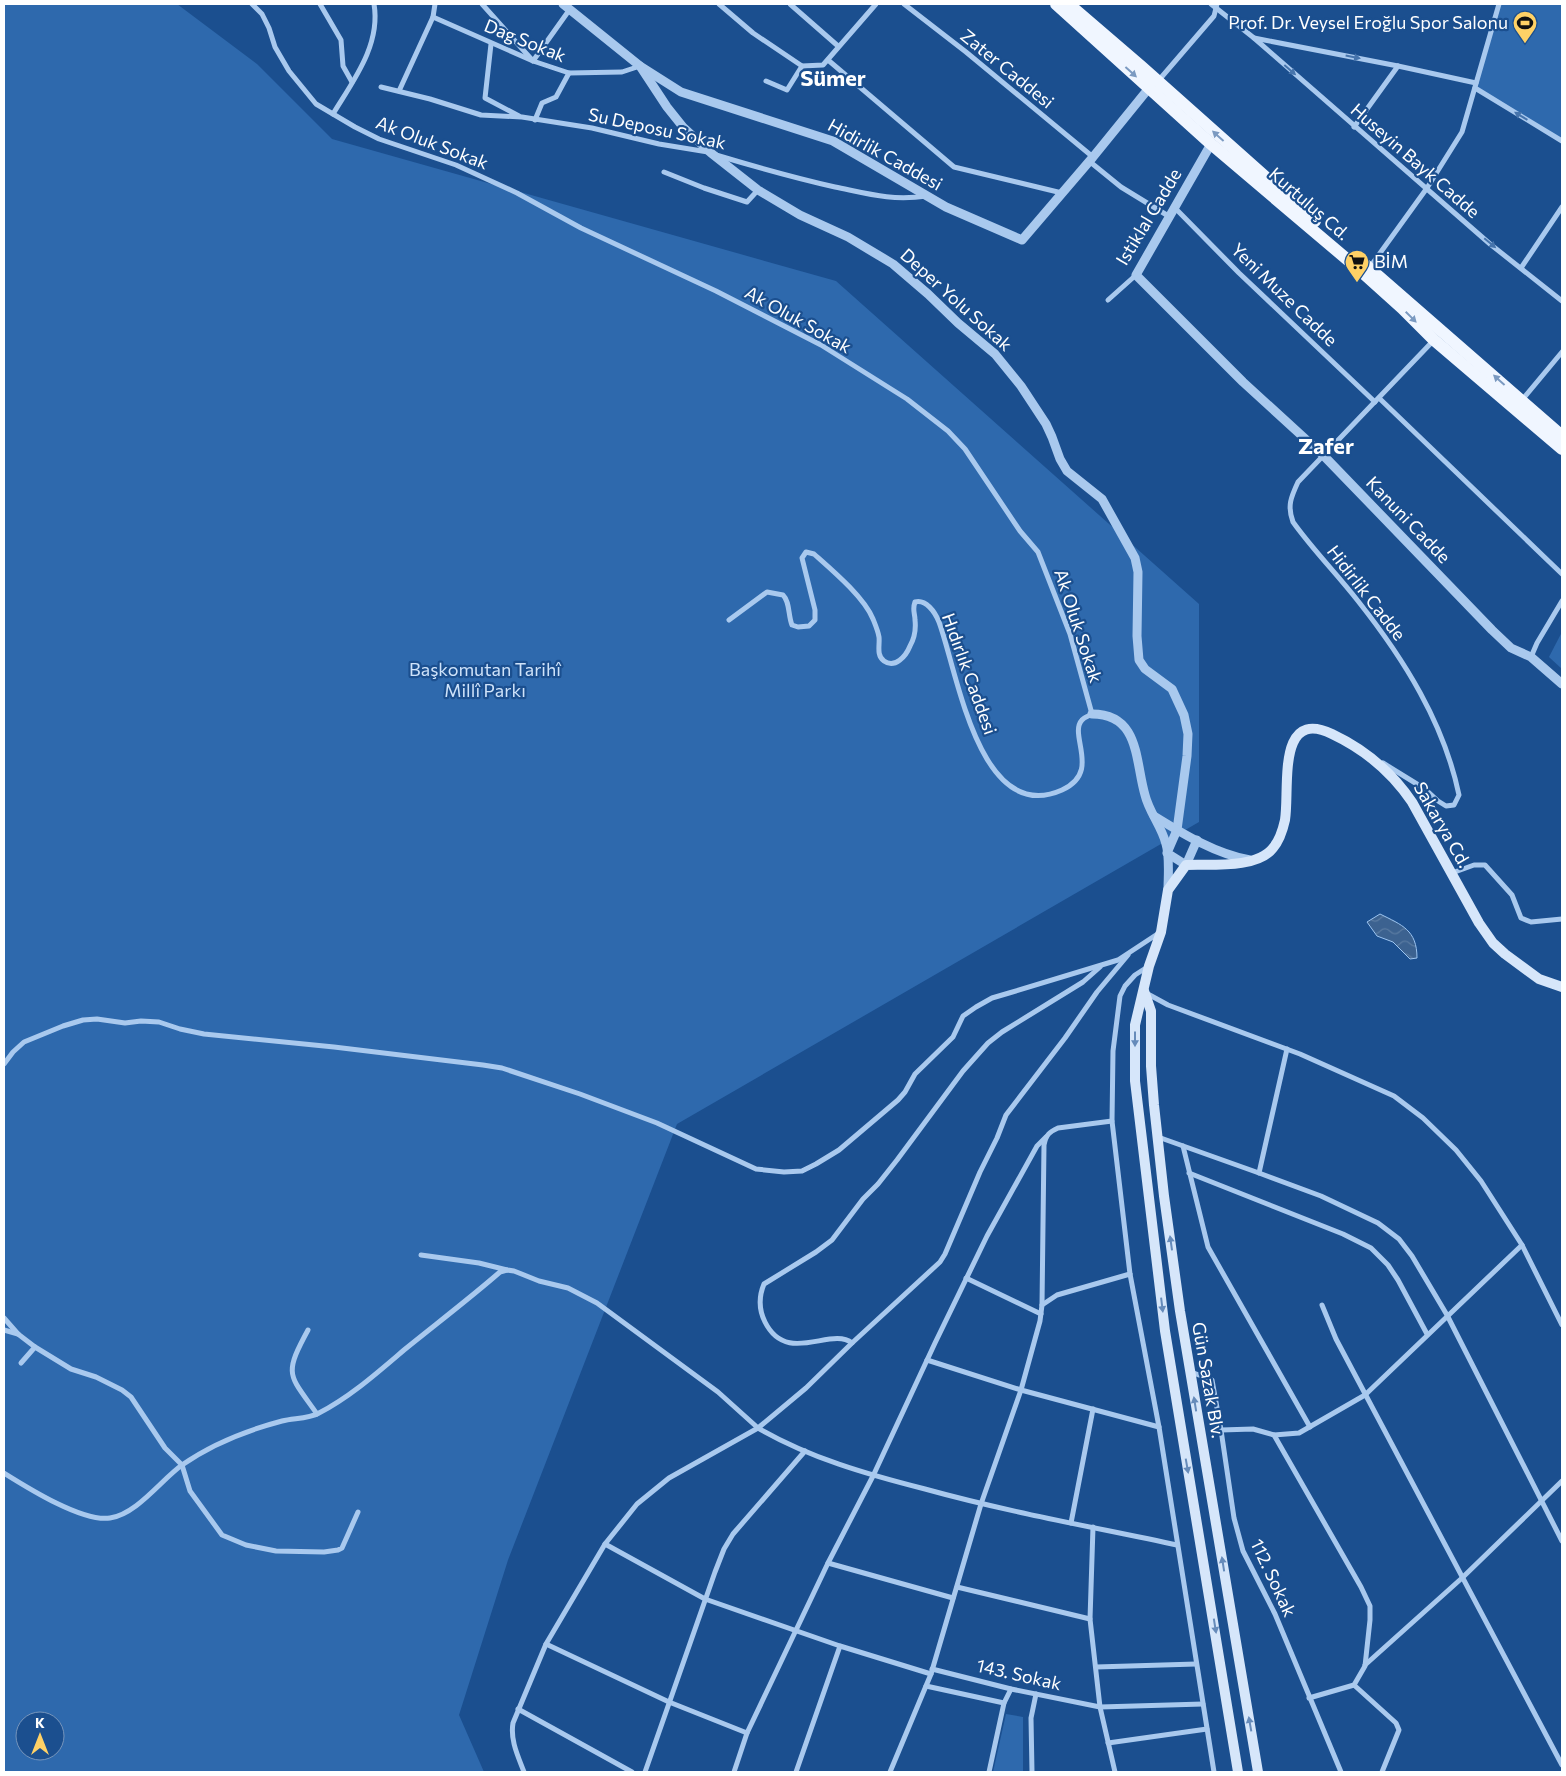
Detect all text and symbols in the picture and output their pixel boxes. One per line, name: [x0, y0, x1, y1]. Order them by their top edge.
sports icon: Prof. Dr. Veysel Eroğlu Spor Salonu: [1512, 10, 1538, 44]
place label: Prof. Dr. Veysel Eroğlu Spor Salonu: [1228, 11, 1508, 33]
street label: Dag Sokak: [481, 14, 570, 66]
street label: Zater Caddesi: [957, 24, 1059, 113]
one-way arrow: [1346, 53, 1361, 61]
district label: Sümer: [800, 64, 866, 91]
one-way arrow: [1284, 64, 1296, 76]
one-way arrow: [1124, 66, 1137, 77]
street label: Huseyin Bayk Cadde: [1347, 98, 1485, 222]
street label: Su Deposu Sokak: [586, 103, 728, 153]
street label: Ak Oluk Sokak: [373, 111, 492, 174]
one-way arrow: [1514, 111, 1527, 120]
street label: Hidirlik Caddesi: [824, 114, 947, 195]
one-way arrow: [1213, 130, 1225, 142]
street label: Kurtuluş Cd.: [1265, 162, 1355, 244]
street label: Istiklal Cadde: [1111, 164, 1186, 269]
one-way arrow: [1484, 237, 1496, 248]
street label: Yeni Muze Cadde: [1227, 238, 1342, 351]
street label: Deper Yolu Sokak: [896, 243, 1017, 355]
supermarket icon: BİM: [1344, 249, 1370, 283]
place label: BİM: [1374, 250, 1408, 272]
street label: Ak Oluk Sokak: [741, 281, 856, 358]
one-way arrow: [1405, 311, 1417, 323]
one-way arrow: [1494, 374, 1506, 386]
district label: Zafer: [1298, 432, 1354, 459]
street label: Kanuni Cadde: [1362, 471, 1456, 567]
street label: Hidirlik Cadde: [1323, 540, 1411, 644]
street label: Ak Oluk Sokak: [1050, 566, 1108, 686]
street label: Hıdırlık Caddesi: [938, 610, 1002, 737]
park label: Başkomutan Tarihî Millî Parkı: [409, 658, 562, 701]
street label: Sakarya Cd.: [1410, 778, 1476, 871]
one-way arrow: [1131, 1031, 1139, 1047]
one-way arrow: [1166, 1235, 1174, 1251]
one-way arrow: [1158, 1297, 1166, 1313]
street label: Gün Sazak Blv.: [1188, 1320, 1230, 1440]
one-way arrow: [1191, 1395, 1199, 1411]
one-way arrow: [1183, 1458, 1191, 1474]
street label: 112. Sokak: [1246, 1535, 1302, 1620]
one-way arrow: [1218, 1556, 1226, 1572]
one-way arrow: [1211, 1618, 1219, 1634]
street label: 143. Sokak: [975, 1654, 1064, 1695]
north arrow: [15, 1711, 65, 1761]
text: K: [35, 1714, 45, 1731]
one-way arrow: [1246, 1717, 1254, 1732]

